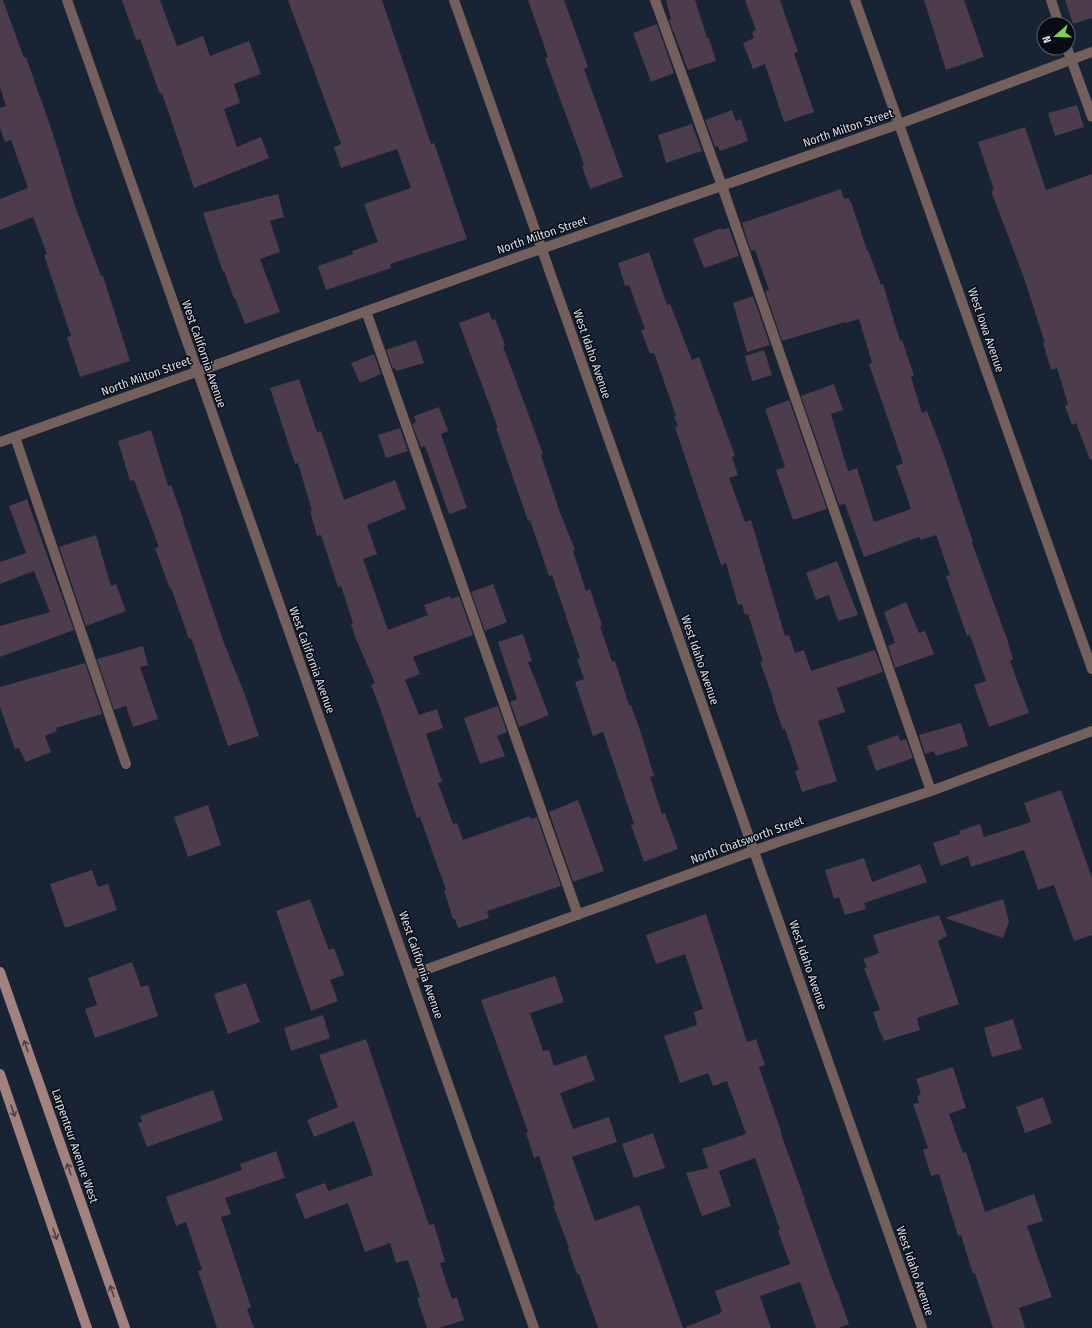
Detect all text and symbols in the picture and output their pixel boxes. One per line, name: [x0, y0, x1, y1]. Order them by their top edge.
north arrow: [1036, 16, 1076, 56]
text: N: [1040, 34, 1054, 45]
street label: North Milton Street: [801, 106, 895, 150]
street label: North Milton Street: [495, 213, 589, 257]
street label: West Iowa Avenue: [965, 286, 1007, 374]
street label: West California Avenue: [179, 298, 229, 410]
street label: West Idaho Avenue: [570, 307, 614, 401]
street label: North Milton Street: [99, 353, 193, 399]
street label: West California Avenue: [286, 605, 338, 715]
street label: West Idaho Avenue: [678, 613, 722, 707]
street label: North Chatsworth Street: [689, 813, 805, 867]
street label: West California Avenue: [396, 909, 446, 1021]
street label: West Idaho Avenue: [786, 918, 830, 1012]
one-way arrow: [22, 1040, 29, 1053]
street label: Larpenteur Avenue West: [49, 1087, 101, 1205]
one-way arrow: [9, 1104, 17, 1116]
one-way arrow: [65, 1163, 73, 1175]
street label: West Idaho Avenue: [893, 1224, 937, 1318]
one-way arrow: [51, 1227, 59, 1239]
one-way arrow: [108, 1286, 116, 1298]

